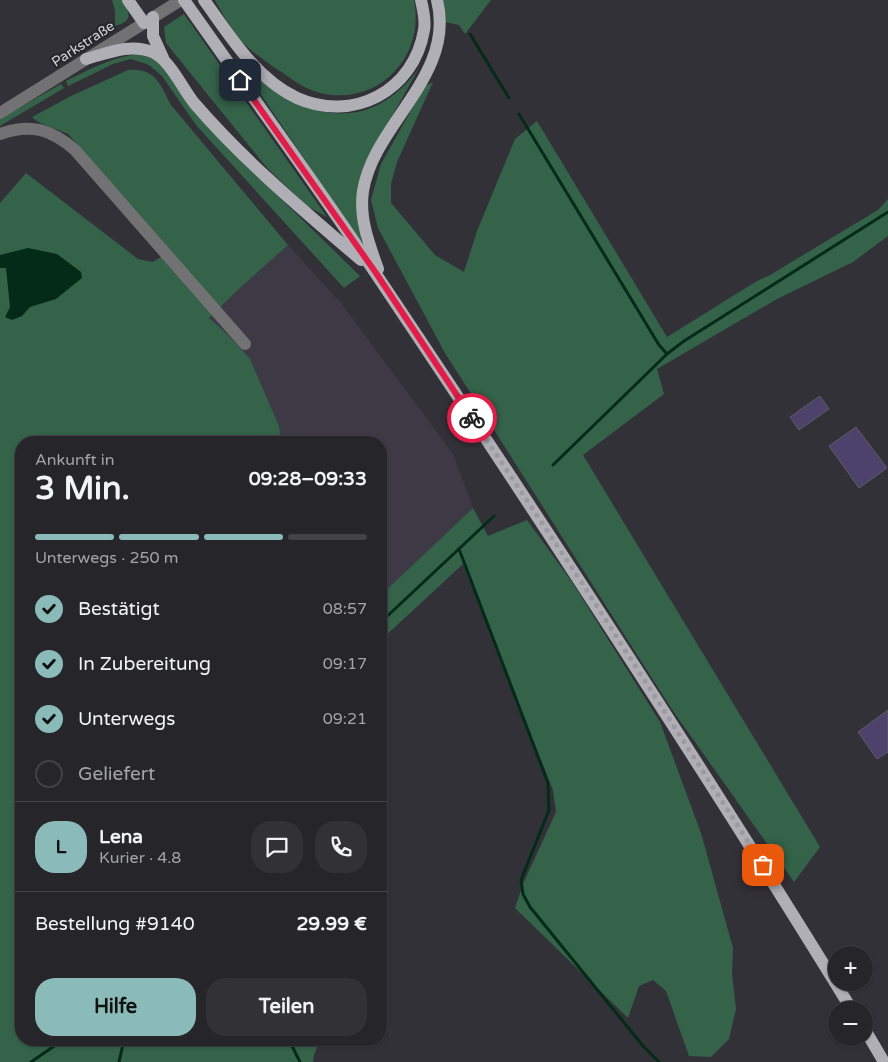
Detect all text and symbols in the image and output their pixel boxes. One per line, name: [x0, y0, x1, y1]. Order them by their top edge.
street label: Parkstraße: [48, 17, 118, 71]
pin: [219, 59, 261, 101]
icon: home: [226, 66, 254, 94]
courier: [447, 393, 497, 443]
icon: bike: [458, 404, 486, 432]
text: Ankunft in: [35, 450, 115, 470]
text: 09:28–09:33: [249, 468, 367, 490]
text: 3 Min.: [35, 470, 130, 508]
text: Unterwegs · 250 m: [35, 548, 178, 568]
icon: check: [35, 595, 63, 623]
text: Bestätigt: [78, 598, 160, 620]
text: 08:57: [323, 599, 367, 619]
icon: check: [35, 650, 63, 678]
text: In Zubereitung: [78, 653, 211, 675]
text: 09:17: [323, 654, 367, 674]
icon: check: [35, 705, 63, 733]
text: Unterwegs: [78, 708, 175, 730]
text: 09:21: [323, 709, 367, 729]
text: Geliefert: [78, 763, 155, 785]
button: chat: [251, 821, 303, 873]
button: phone: [315, 821, 367, 873]
text: Lena: [99, 826, 143, 848]
text: L: [56, 836, 66, 858]
pin: [742, 844, 784, 886]
text: Kurier · 4.8: [99, 848, 181, 868]
icon: bag: [749, 851, 777, 879]
text: Bestellung #9140: [35, 913, 195, 935]
text: 29.99 €: [296, 913, 367, 935]
map controls: [828, 946, 873, 1046]
button: +: [828, 946, 873, 991]
button: Hilfe: [35, 978, 196, 1036]
button: Teilen: [206, 978, 367, 1036]
button: −: [828, 1001, 873, 1046]

